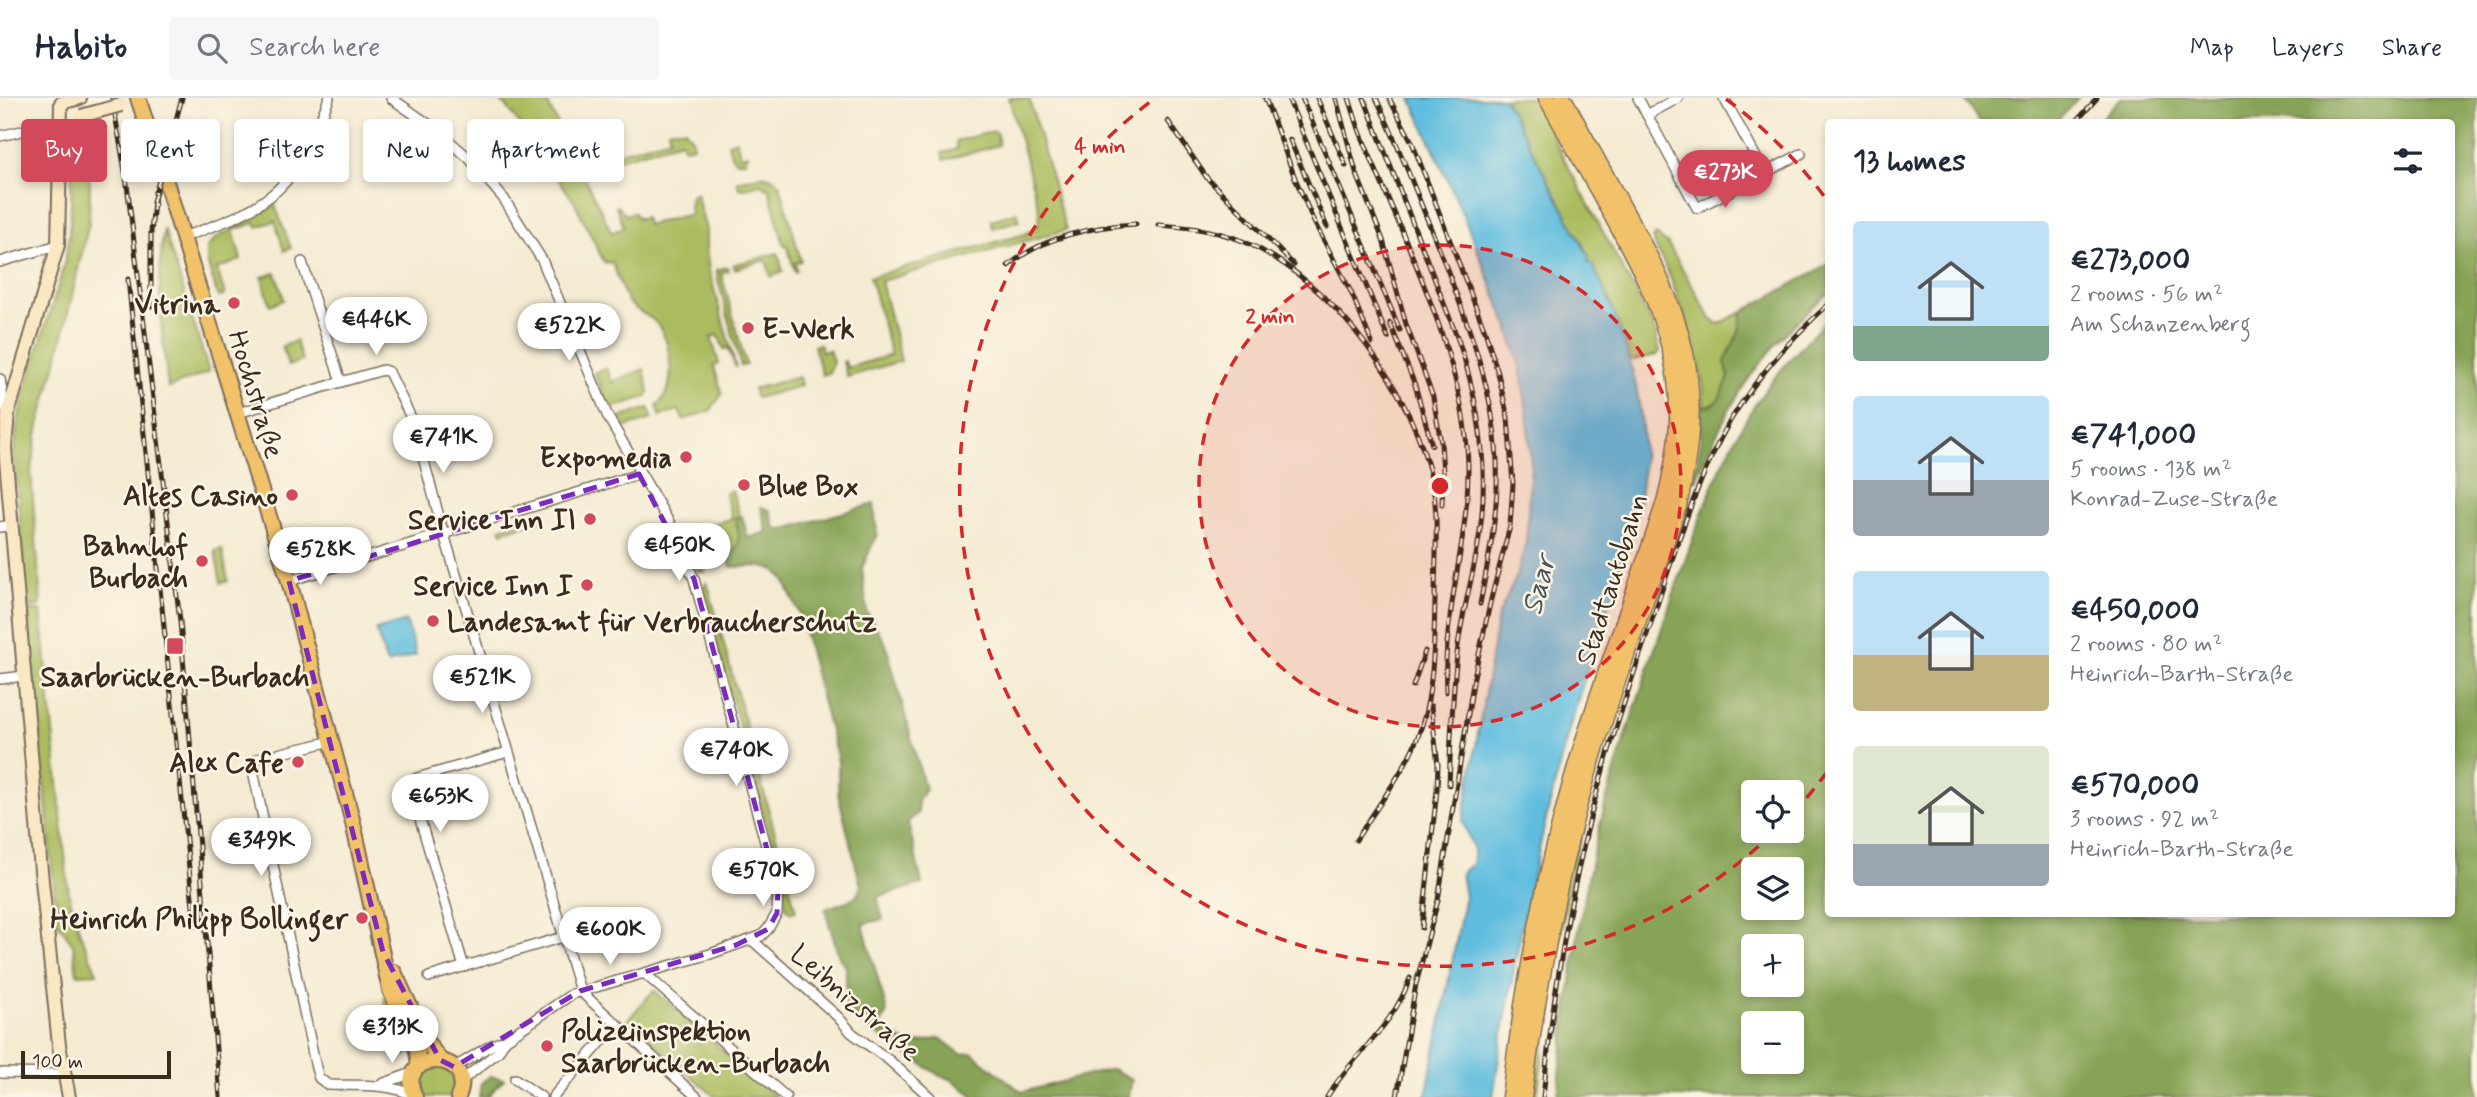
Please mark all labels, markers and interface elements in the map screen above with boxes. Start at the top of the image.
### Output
search box [169,17,659,80]
text: Habito [35,26,127,70]
icon: search [193,29,231,67]
text: Search here [249,31,380,65]
text: Map [2190,33,2234,64]
text: Layers [2272,33,2344,64]
text: Share [2382,33,2442,64]
chip: Buy [21,119,107,182]
chip: Rent [121,119,220,182]
chip: Filters [234,119,349,182]
chip: New [363,119,453,182]
chip: Apartment [467,119,624,182]
text: 4 min [1074,133,1126,161]
text: 13 homes [1853,142,1966,181]
icon: filters [2389,142,2427,180]
pin: €273K [1676,150,1774,210]
text: €273K [1693,158,1757,188]
text: €273,000 [2070,241,2190,280]
icon: home [1909,249,1993,333]
text: 2 rooms · 56 m² [2070,280,2223,310]
place label: Vitrina [135,287,221,324]
marker: Vitrina [226,295,242,311]
pin: €446K [327,298,425,357]
pin: €522K [520,303,618,363]
text: 2 min [1245,303,1295,331]
text: €446K [341,305,411,335]
text: Am Schanzenberg [2070,310,2251,340]
text: €522K [534,311,604,341]
place label: E-Werk [762,312,855,349]
marker: E-Werk [740,320,756,336]
street label: Hochstraße [218,326,292,463]
pin: €741K [394,416,492,475]
text: €741,000 [2070,416,2196,455]
text: €741K [409,423,477,453]
icon: home [1909,424,1993,508]
place label: Expomedia [540,441,672,478]
marker: Expomedia [678,449,694,465]
text: 5 rooms · 138 m² [2070,455,2232,485]
place label: Blue Box [758,469,858,506]
centre of rings [1428,474,1452,498]
marker: Blue Box [736,477,752,493]
place label: Altes Casino [123,479,278,516]
text: Konrad-Zuse-Straße [2070,485,2278,515]
marker: Altes Casino [284,487,300,503]
street label: Stadtautobahn [1568,489,1659,670]
place label: Service Inn II [408,503,576,540]
marker: Service Inn II [582,511,598,527]
pin: €450K [630,524,728,583]
pin: €528K [271,528,369,587]
place label: Bahnhof Burbach [83,529,188,598]
text: €450K [644,531,714,561]
text: €528K [285,535,355,565]
water label: Saar [1513,548,1567,619]
marker: Bahnhof Burbach [194,553,210,569]
place label: Service Inn I [413,569,574,606]
marker: Service Inn I [579,577,595,593]
text: €450,000 [2070,591,2200,630]
icon: home [1909,599,1993,683]
place label: Landesamt für Verbraucherschutz [447,605,877,642]
marker: Landesamt für Verbraucherschutz [425,613,441,629]
text: 2 rooms · 80 m² [2070,630,2223,660]
marker: Saarbrücken-Burbach [165,636,185,656]
pin: €521K [433,656,531,715]
place label: Saarbrücken-Burbach [40,660,310,697]
text: Heinrich-Barth-Straße [2070,660,2294,690]
text: €521K [449,663,515,693]
pin: €740K [687,728,785,788]
text: €740K [699,736,773,766]
place label: Alex Cafe [169,746,284,783]
marker: Alex Cafe [290,754,306,770]
text: €570,000 [2070,766,2199,805]
pin: €653K [391,774,489,834]
icon: home [1909,774,1993,858]
map controls [1741,780,1804,1074]
button: locate [1741,780,1804,843]
text: €653K [408,782,472,812]
text: 3 rooms · 92 m² [2070,805,2219,835]
pin: €349K [212,818,310,878]
text: €349K [227,826,295,856]
text: Heinrich-Barth-Straße [2070,835,2294,865]
pin: €570K [714,848,812,908]
text: €570K [728,856,798,886]
button: layers [1741,857,1804,920]
place label: Heinrich Philipp Bollinger [50,902,349,942]
pin: €600K [561,908,659,967]
marker: Heinrich Philipp Bollinger [354,910,370,926]
text: €600K [575,915,645,945]
button: + [1741,934,1804,997]
street label: Leibnizstraße [781,937,927,1071]
pin: €313K [343,1006,441,1065]
button: − [1741,1011,1804,1074]
text: €313K [362,1013,423,1043]
place label: Polizeiinspektion Saarbrücken-Burbach [561,1014,830,1083]
marker: Polizeiinspektion Saarbrücken-Burbach [539,1038,555,1054]
scale bar [21,1048,172,1080]
text: 100 m [32,1050,83,1075]

